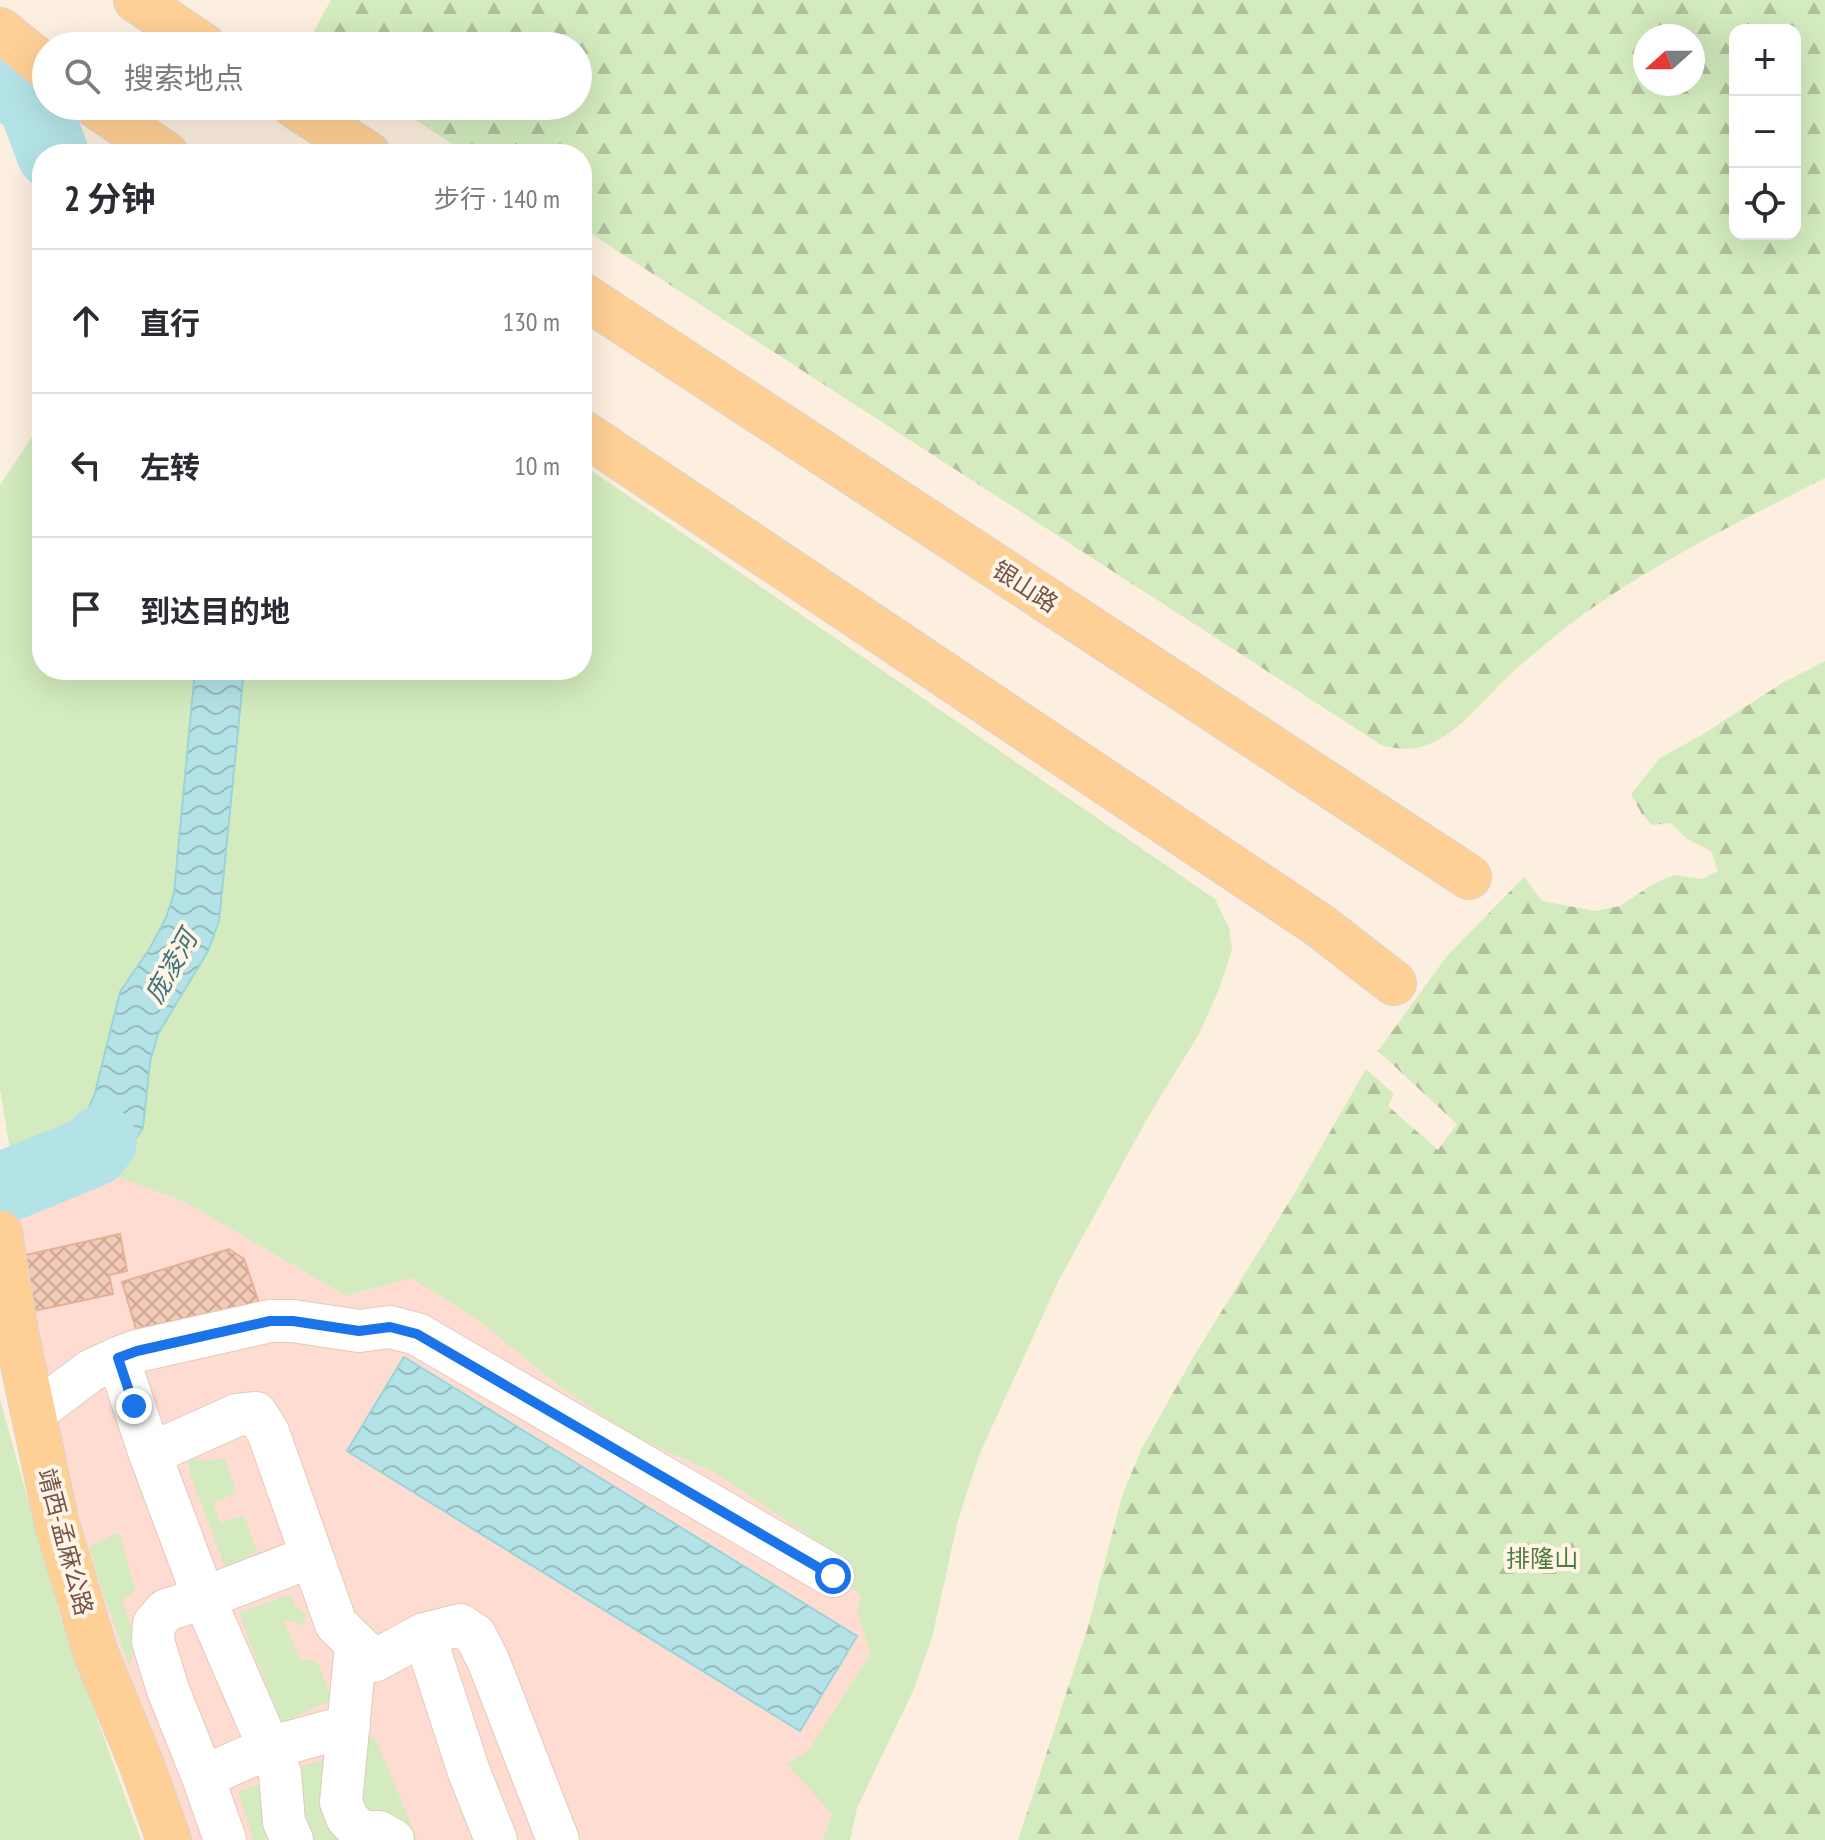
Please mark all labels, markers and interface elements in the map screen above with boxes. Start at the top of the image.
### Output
north arrow [1633,24,1705,96]
map controls [1729,24,1801,240]
button: + [1729,24,1801,96]
search box [32,32,592,120]
icon: search [60,54,104,98]
text: 搜索地点 [124,58,244,97]
button: − [1729,96,1801,168]
button: locate [1729,168,1801,240]
text: 2 分钟 [64,176,155,220]
text: 步行 · 140 m [434,182,560,215]
icon: ahead [64,299,108,343]
text: 直行 [140,303,200,342]
text: 130 m [502,305,560,338]
icon: left [64,443,108,487]
text: 左转 [140,447,200,486]
text: 10 m [514,449,560,482]
street label: 银山路 [987,554,1064,619]
icon: arrive [64,587,108,631]
text: 到达目的地 [140,591,290,630]
water label: 庞凌河 [137,920,206,1009]
route end [116,1388,152,1424]
street label: 靖西-孟麻公路 [31,1465,100,1619]
park label: 排隆山 [1506,1543,1578,1574]
route start [815,1558,851,1594]

